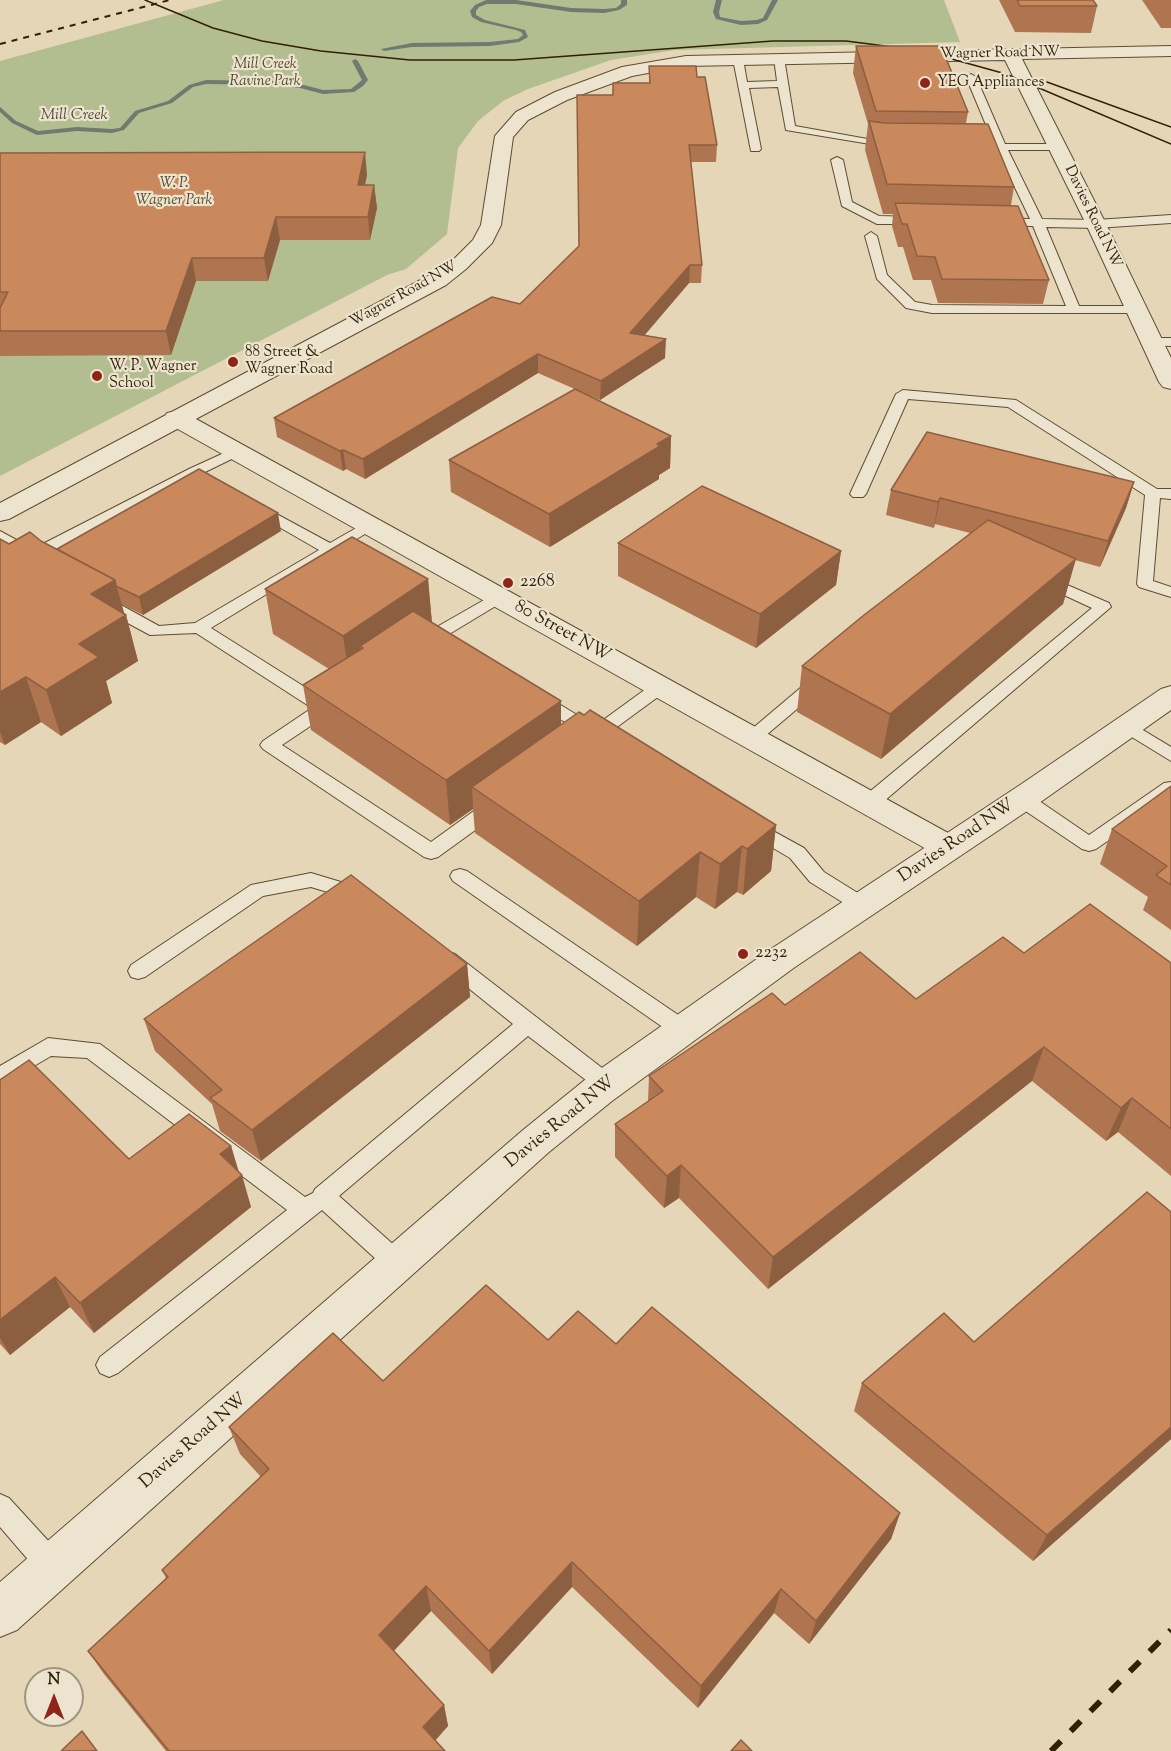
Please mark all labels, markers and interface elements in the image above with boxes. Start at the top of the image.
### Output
street label: Wagner Road NW [940,44,1060,64]
park label: Mill Creek Ravine Park [229,56,301,91]
place label: YEG Appliances [937,74,1044,92]
marker: YEG Appliances [918,76,932,90]
water label: Mill Creek [40,106,108,126]
street label: Davies Road NW [1059,163,1125,271]
park label: W. P. Wagner Park [136,175,212,210]
street label: Wagner Road NW [347,258,461,332]
place label: 88 Street & Wagner Road [245,344,333,379]
marker: 88 Street & Wagner Road [226,355,240,369]
place label: W. P. Wagner School [109,358,196,393]
marker: W. P. Wagner School [90,369,104,383]
place label: 2268 [520,572,555,594]
marker: 2268 [501,576,515,590]
street label: 80 Street NW [510,597,614,667]
street label: Davies Road NW [895,795,1019,889]
place label: 2232 [755,943,788,965]
marker: 2232 [736,947,750,961]
street label: Davies Road NW [502,1072,620,1174]
street label: Davies Road NW [136,1390,252,1494]
north arrow [24,1667,84,1727]
text: N [48,1669,60,1692]

